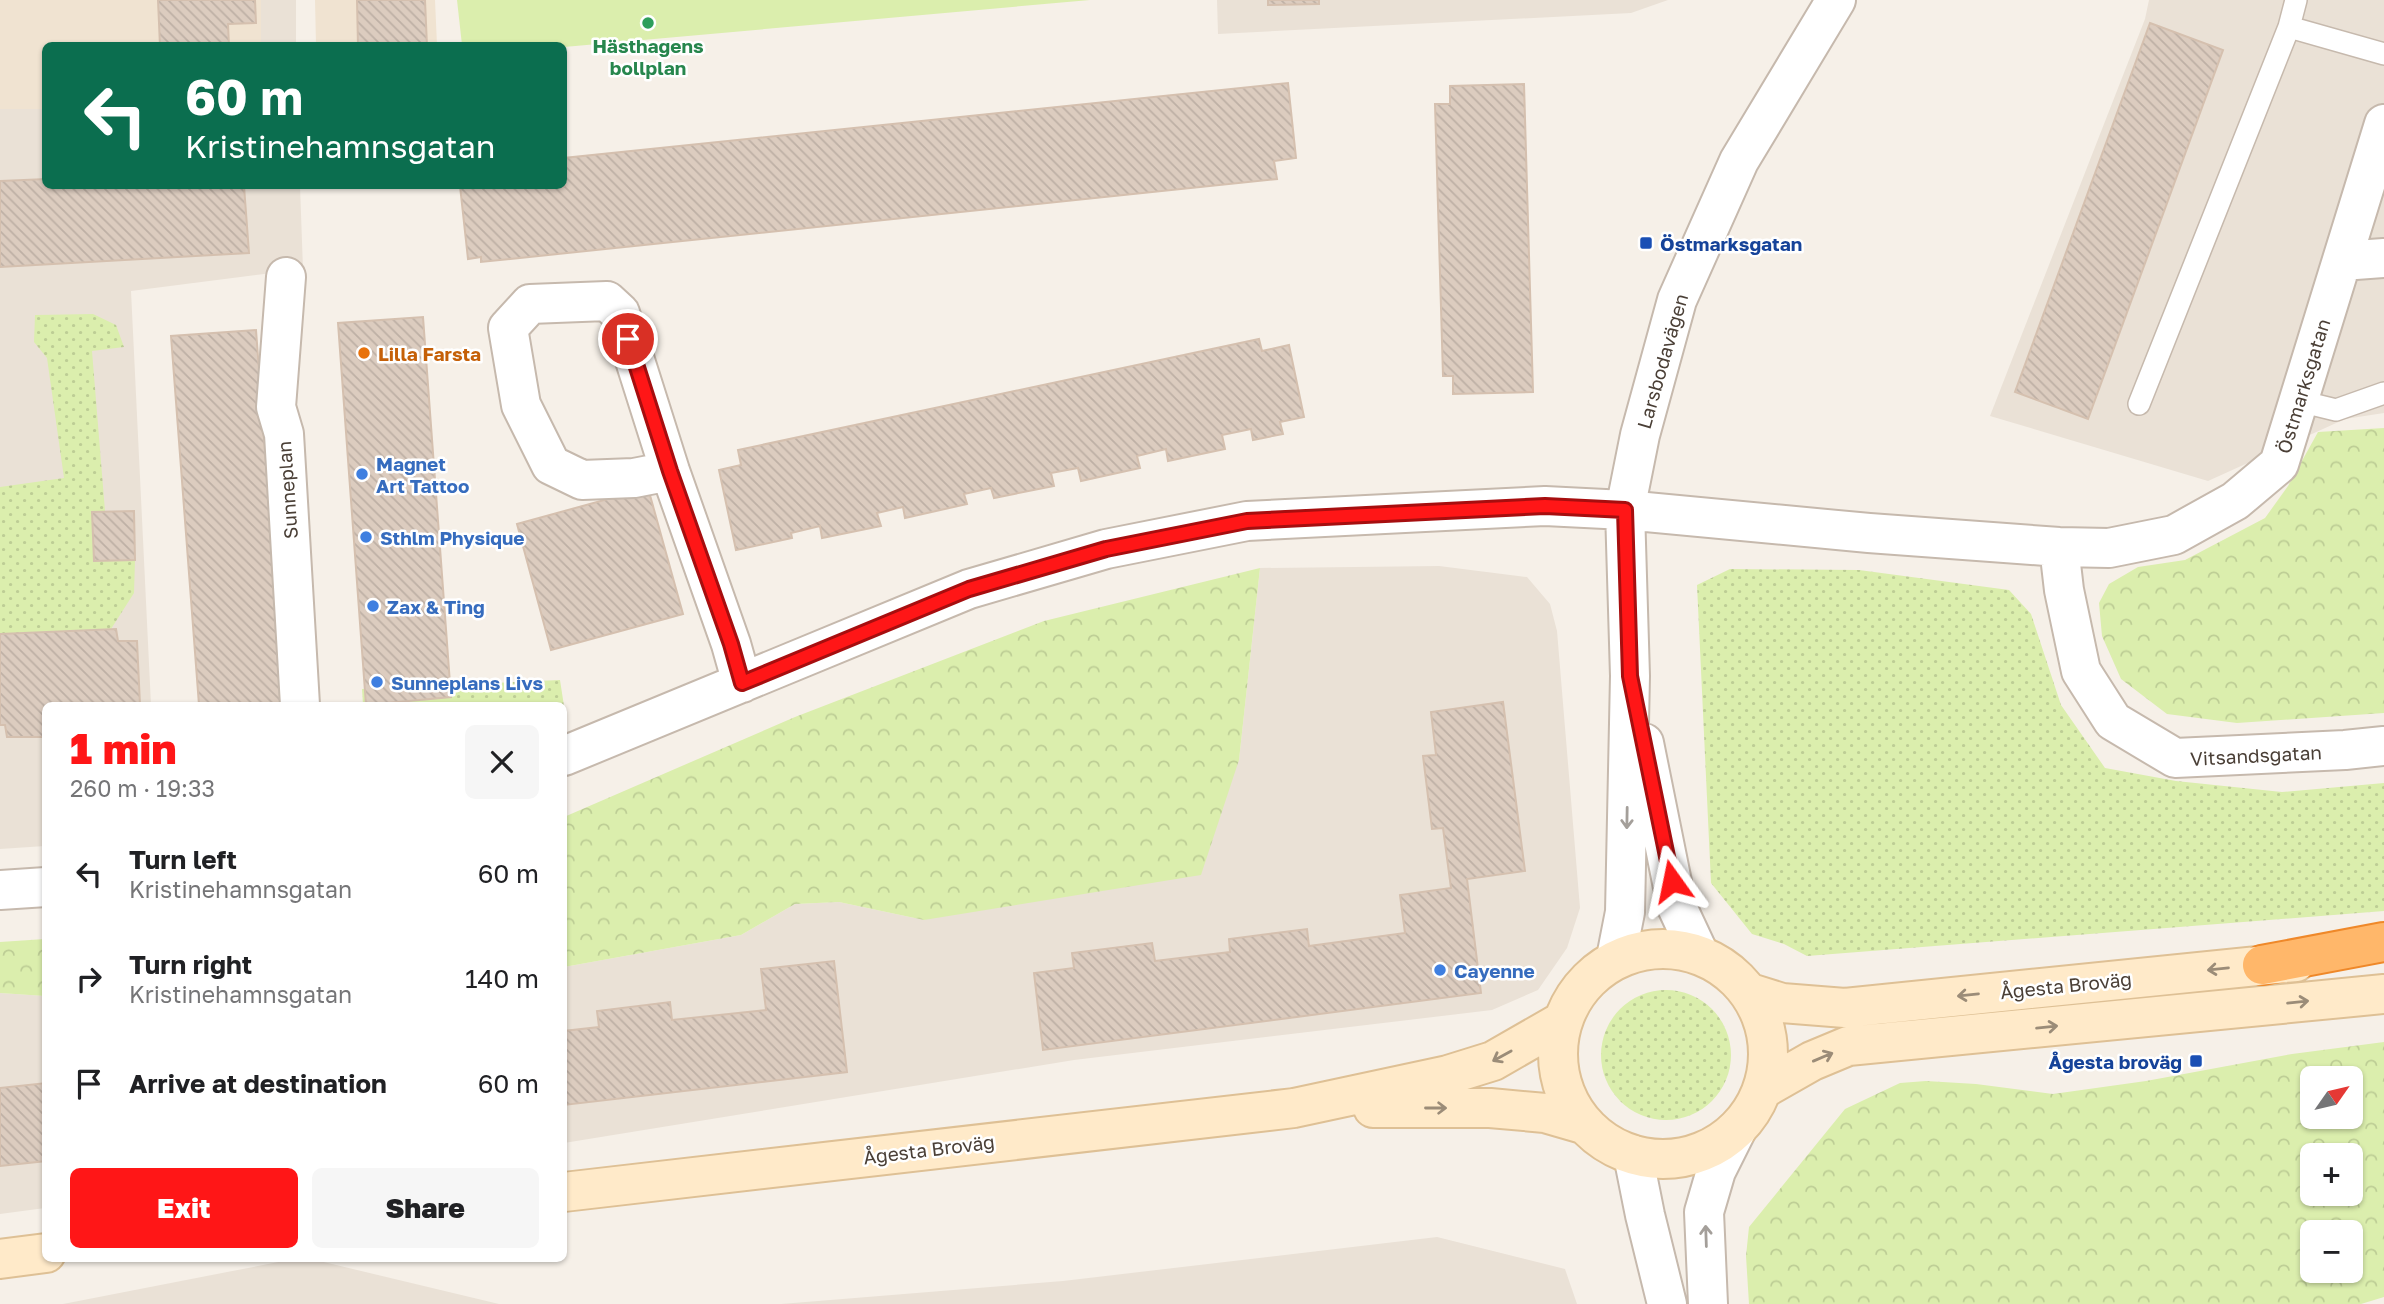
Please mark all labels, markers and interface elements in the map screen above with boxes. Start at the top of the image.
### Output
marker: Hästhagens bollplan [640,15,656,31]
place label: Hästhagens bollplan [592,34,704,79]
text: 60 m [185,67,303,126]
icon: left [70,70,161,161]
text: Kristinehamnsgatan [185,127,495,165]
place label: Östmarksgatan [1660,232,1802,255]
marker: Östmarksgatan [1638,235,1654,251]
street label: Larsbodavägen [1632,291,1692,431]
pin [598,309,658,369]
street label: Östmarksgatan [2272,316,2334,456]
icon: arrive [609,320,647,358]
place label: Lilla Farsta [378,342,481,365]
marker: Lilla Farsta [356,345,372,361]
street label: Sunneplan [272,440,302,540]
place label: Magnet Art Tattoo [376,452,469,497]
marker: Magnet Art Tattoo [354,466,370,482]
place label: Sthlm Physique [380,526,525,549]
marker: Sthlm Physique [358,529,374,545]
place label: Zax & Ting [387,595,485,618]
marker: Zax & Ting [365,598,381,614]
place label: Sunneplans Livs [391,671,543,694]
marker: Sunneplans Livs [369,674,385,690]
text: 1 min [70,723,177,773]
button: close [465,725,539,799]
street label: Vitsandsgatan [2190,740,2322,770]
text: 260 m · 19:33 [70,774,215,802]
one-way arrow [1620,806,1634,829]
text: Turn left [129,844,237,875]
position arrow [1635,844,1709,918]
icon: left [70,855,108,893]
text: 60 m [478,858,539,889]
text: Kristinehamnsgatan [129,875,352,903]
text: Turn right [129,949,252,980]
place label: Cayenne [1454,959,1535,982]
icon: right [70,960,108,998]
marker: Cayenne [1432,962,1448,978]
text: 140 m [465,963,539,994]
one-way arrow [2207,963,2230,976]
street label: Ågesta Broväg [1999,967,2133,1003]
text: Kristinehamnsgatan [129,980,352,1008]
one-way arrow [1957,989,1979,1002]
one-way arrow [2286,996,2309,1009]
one-way arrow [2035,1020,2058,1033]
one-way arrow [1493,1049,1513,1063]
one-way arrow [1811,1049,1833,1062]
place label: Ågesta broväg [2049,1050,2182,1073]
marker: Ågesta broväg [2188,1053,2204,1069]
icon: arrive [70,1065,108,1103]
north arrow [2300,1066,2362,1129]
map controls [2300,1066,2363,1283]
text: Arrive at destination [129,1068,387,1099]
text: 60 m [478,1068,539,1099]
one-way arrow [1424,1101,1447,1115]
street label: Ågesta Broväg [862,1130,996,1168]
button: + [2300,1143,2363,1206]
button: Exit [70,1168,298,1248]
button: Share [312,1168,539,1248]
button: − [2300,1220,2363,1283]
one-way arrow [1699,1225,1712,1248]

